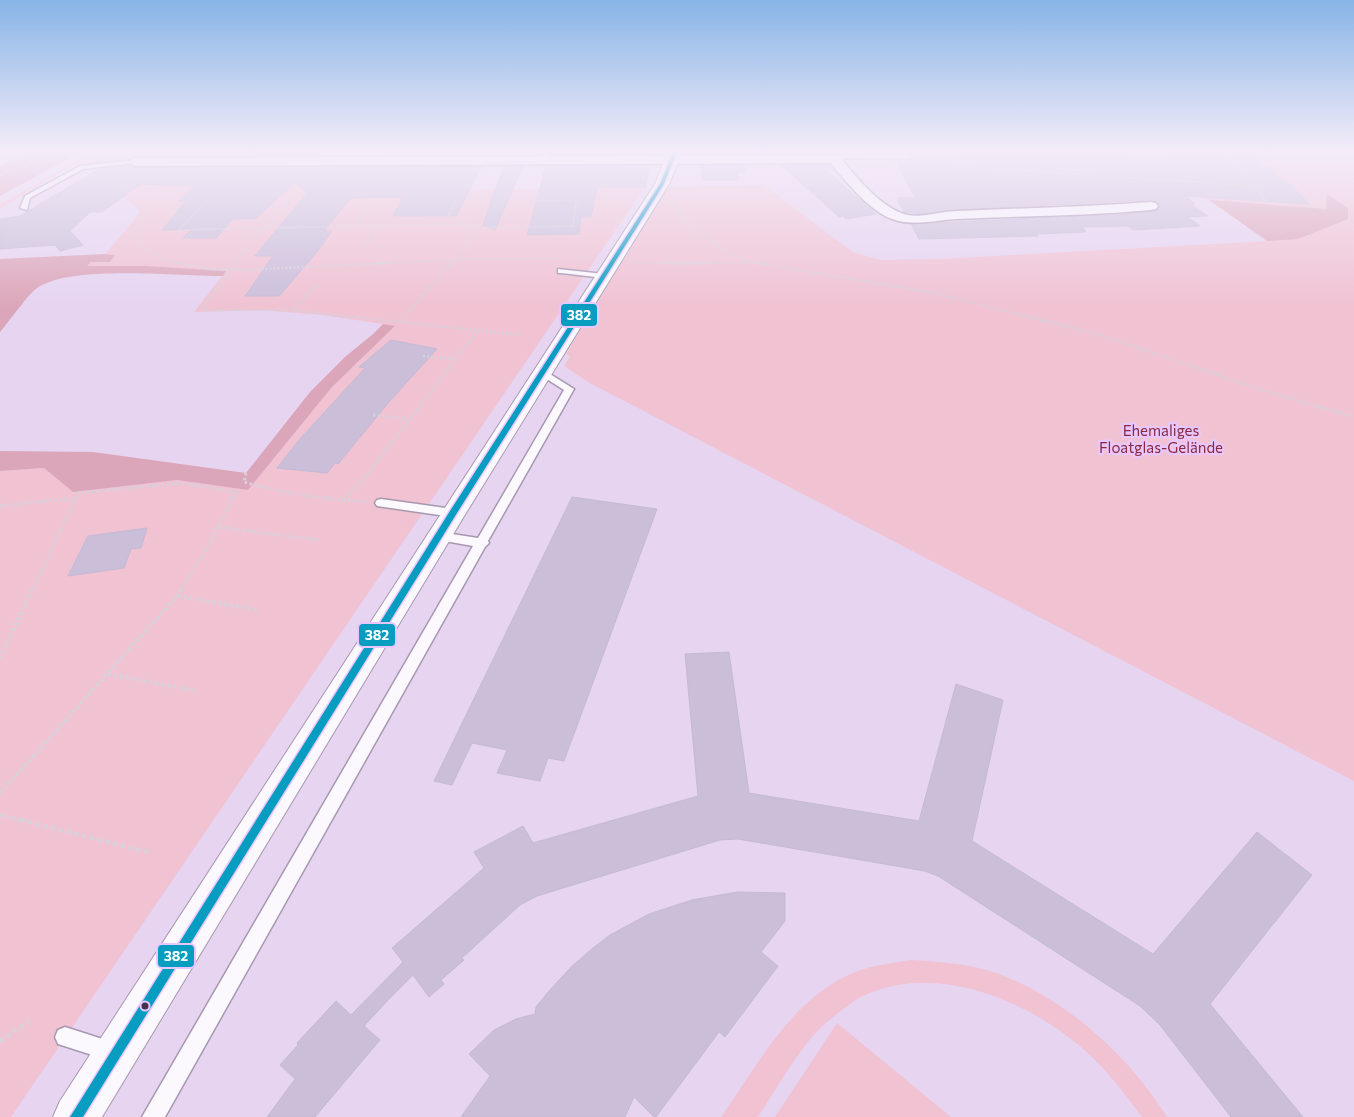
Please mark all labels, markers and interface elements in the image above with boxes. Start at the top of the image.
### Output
line badge: 382 [560,303,598,327]
text: 382 [567,306,591,323]
park label: Ehemaliges Floatglas-Gelände [1099,421,1223,456]
line badge: 382 [358,623,396,647]
text: 382 [365,626,389,643]
line badge: 382 [157,944,195,968]
text: 382 [164,947,188,964]
unlabelled marker [140,1001,150,1011]

